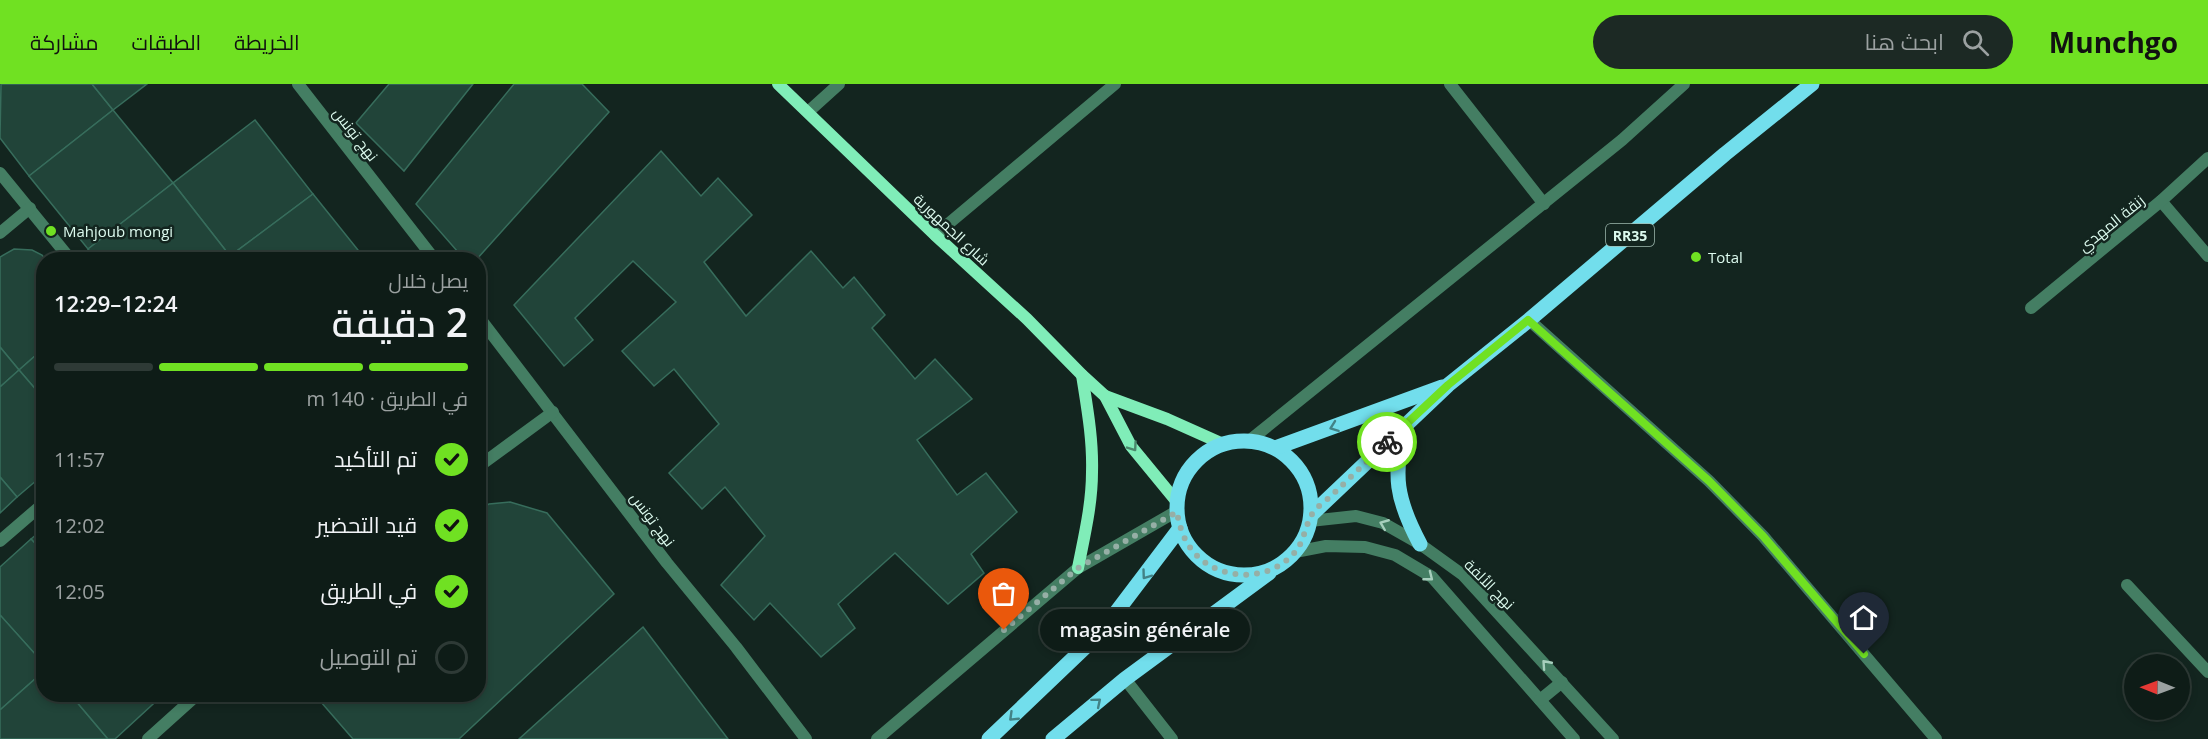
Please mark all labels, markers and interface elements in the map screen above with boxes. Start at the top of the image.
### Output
search box [1593,15,2013,69]
text: Munchgo [2049,23,2178,61]
text: ابحث هنا [1865,26,1944,56]
icon: search [1959,26,1992,59]
text: مشاركة [30,28,99,56]
text: الطبقات [132,28,201,56]
text: الخريطة [234,28,300,56]
street label: نهج تونس [327,103,383,166]
street label: شارع الجمهورية [908,189,994,271]
street label: زنقة المهدي [2074,190,2150,258]
place label: Mahjoub mongi [63,221,173,241]
marker: Mahjoub mongi [44,224,58,238]
road number: RR35 [1606,224,1654,246]
place label: Total [1708,247,1743,267]
marker: Total [1689,250,1703,264]
text: يصل خلال [389,267,468,294]
text: 12:24–12:29 [54,288,178,318]
text: 2 دقيقة [332,295,468,348]
text: في الطريق · 140 m [307,385,468,412]
courier [1357,412,1417,472]
one-way arrow [1329,419,1339,432]
icon: bike [1371,426,1404,459]
one-way arrow [1126,440,1137,451]
text: تم التأكيد [334,443,417,473]
icon: check [435,443,468,476]
text: 11:57 [54,446,105,473]
street label: نهج تونس [625,488,680,551]
text: قيد التحضير [316,509,417,539]
icon: check [435,509,468,542]
text: 12:02 [54,512,105,539]
one-way arrow [1379,519,1390,531]
street label: نهج الألفة [1459,555,1519,615]
pin [978,568,1029,630]
one-way arrow [1142,569,1153,580]
one-way arrow [1423,569,1434,580]
text: في الطريق [320,575,417,605]
icon: check [435,575,468,608]
icon: bag [987,577,1020,610]
text: 12:05 [54,578,105,605]
pin [1838,592,1889,654]
icon: home [1847,601,1880,634]
callout: magasin générale [1040,609,1250,651]
text: magasin générale [1060,616,1230,643]
text: تم التوصيل [320,641,417,671]
north arrow [2124,654,2190,720]
map controls [2124,654,2190,720]
one-way arrow [1542,660,1553,671]
one-way arrow [1091,698,1102,709]
one-way arrow [1009,710,1019,721]

